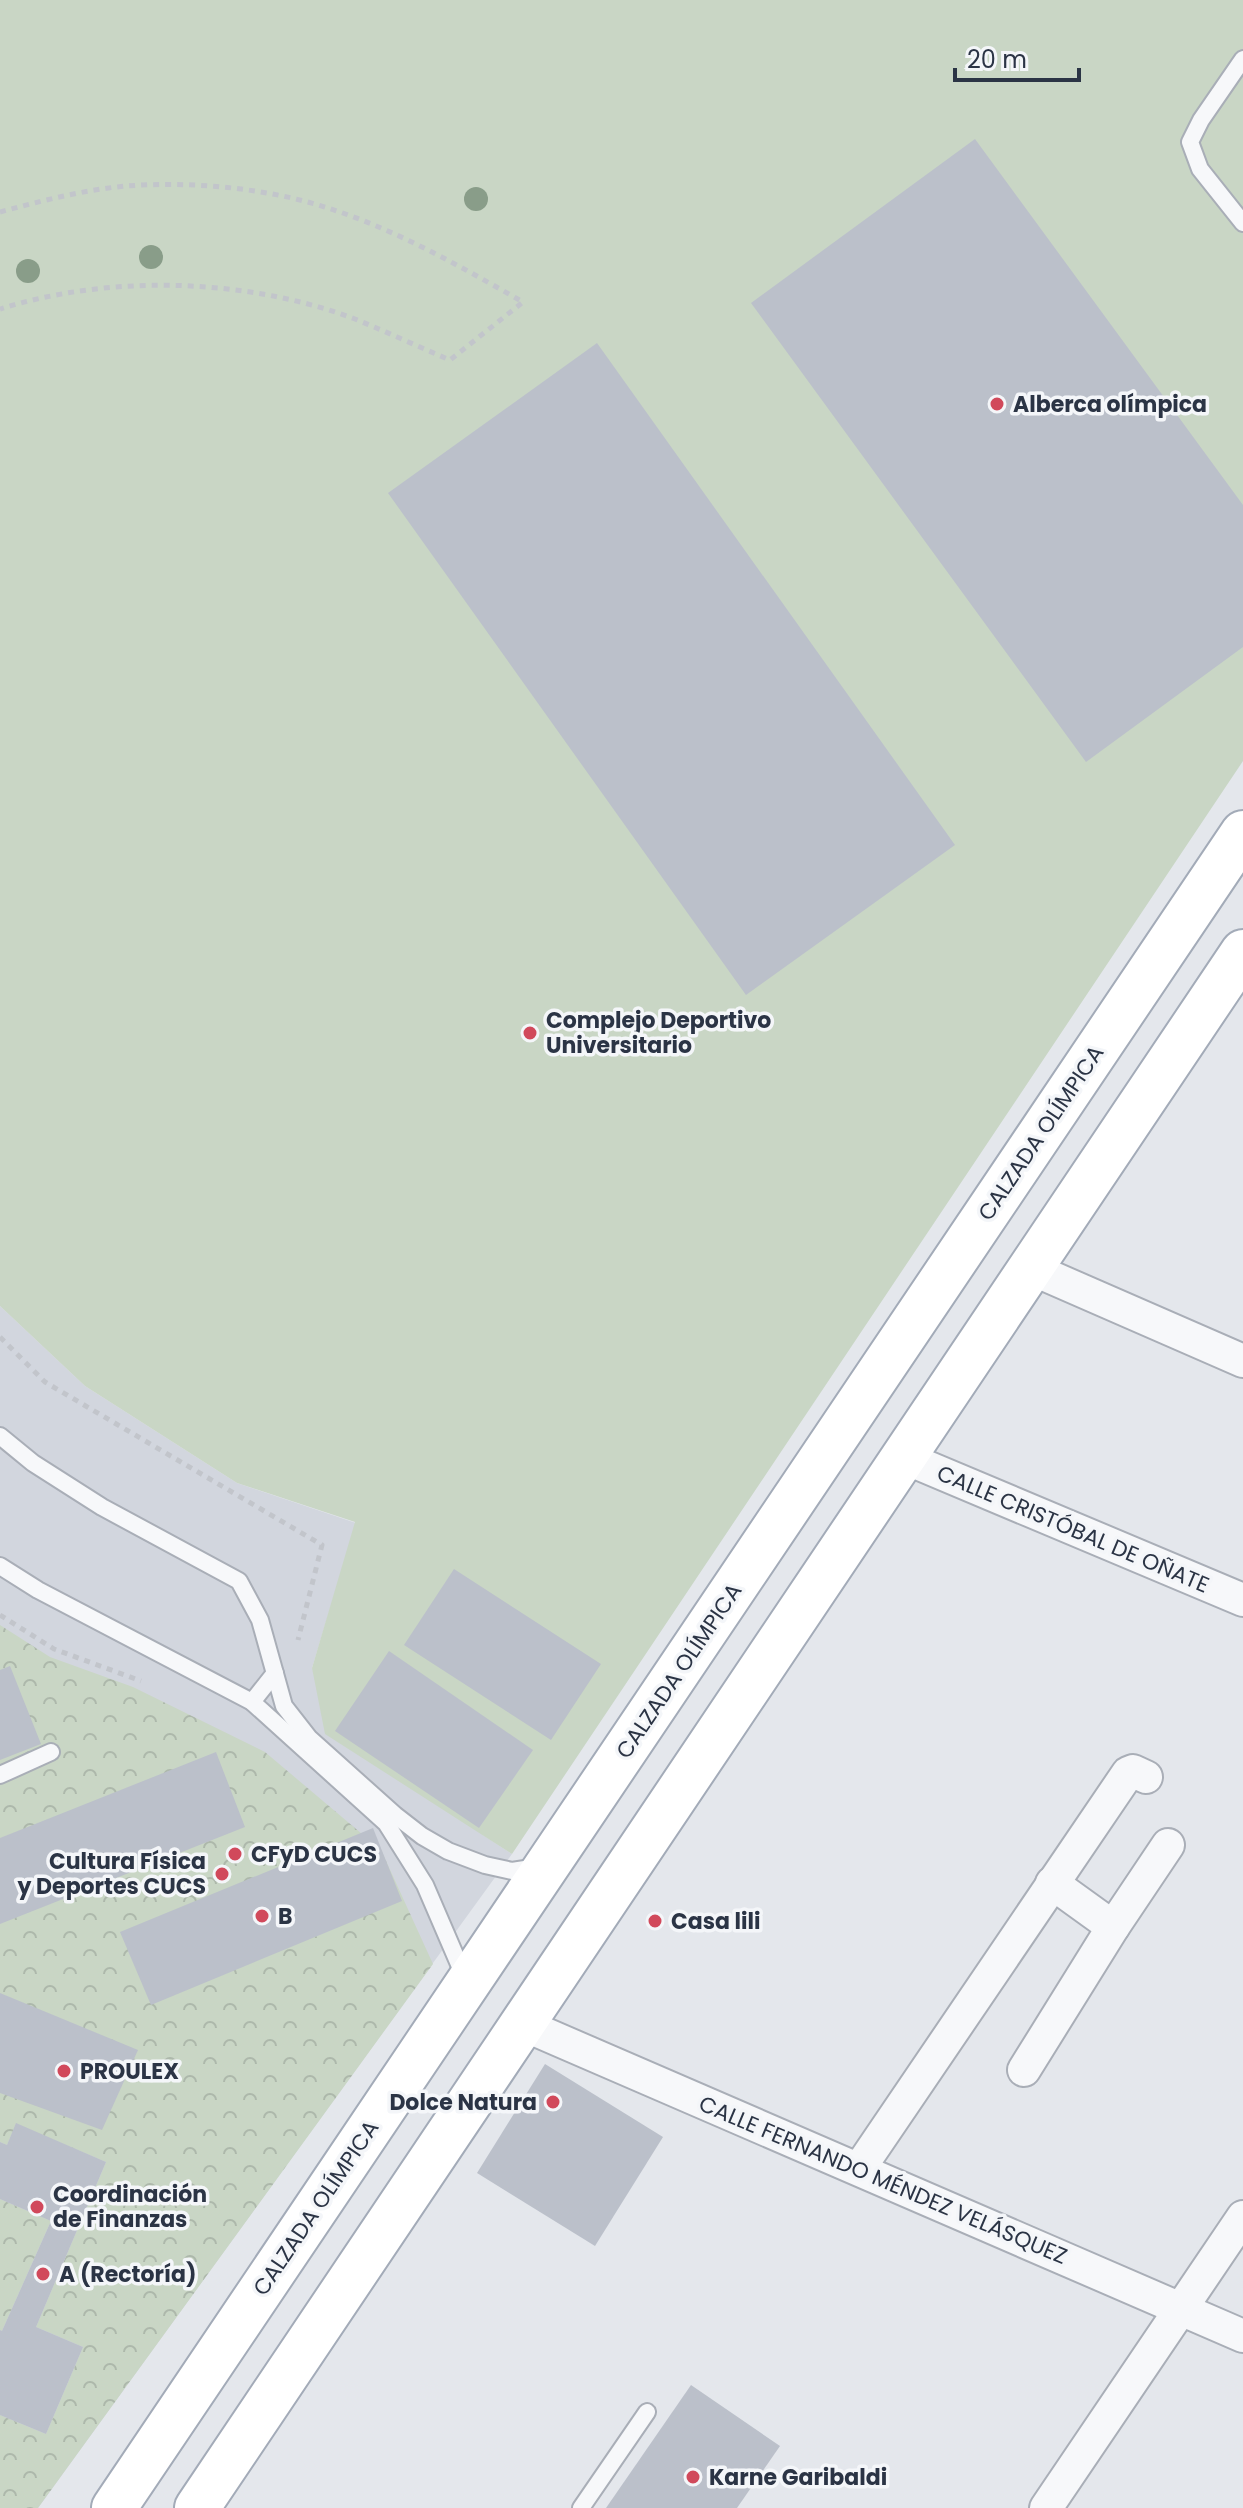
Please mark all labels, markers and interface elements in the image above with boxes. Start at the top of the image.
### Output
scale bar [955,32,1079,82]
text: 20 m [967,43,1027,76]
place label: Alberca olímpica [1013,389,1207,420]
marker: Alberca olímpica [988,395,1006,413]
place label: Complejo Deportivo Universitario [546,1005,771,1061]
marker: Complejo Deportivo Universitario [521,1024,539,1042]
street label: CALZADA OLÍMPICA [971,1039,1111,1227]
street label: CALLE CRISTÓBAL DE OÑATE [932,1457,1214,1601]
street label: CALZADA OLÍMPICA [609,1577,749,1765]
place label: CFyD CUCS [251,1839,377,1870]
marker: CFyD CUCS [226,1845,244,1863]
place label: Cultura Física y Deportes CUCS [17,1846,206,1902]
marker: Cultura Física y Deportes CUCS [213,1865,231,1883]
place label: B [278,1901,293,1932]
place label: Casa lili [671,1906,761,1937]
marker: B [253,1907,271,1925]
marker: Casa lili [646,1912,664,1930]
place label: PROULEX [80,2056,179,2087]
marker: PROULEX [55,2062,73,2080]
place label: Dolce Natura [389,2087,537,2118]
street label: CALLE FERNANDO MÉNDEZ VELÁSQUEZ [694,2088,1072,2272]
marker: Dolce Natura [544,2093,562,2111]
street label: CALZADA OLÍMPICA [246,2114,386,2302]
place label: Coordinación de Finanzas [53,2179,207,2235]
marker: Coordinación de Finanzas [28,2198,46,2216]
place label: A (Rectoría) [59,2259,196,2290]
marker: A (Rectoría) [34,2265,52,2283]
place label: Karne Garibaldi [709,2462,887,2493]
marker: Karne Garibaldi [684,2468,702,2486]

